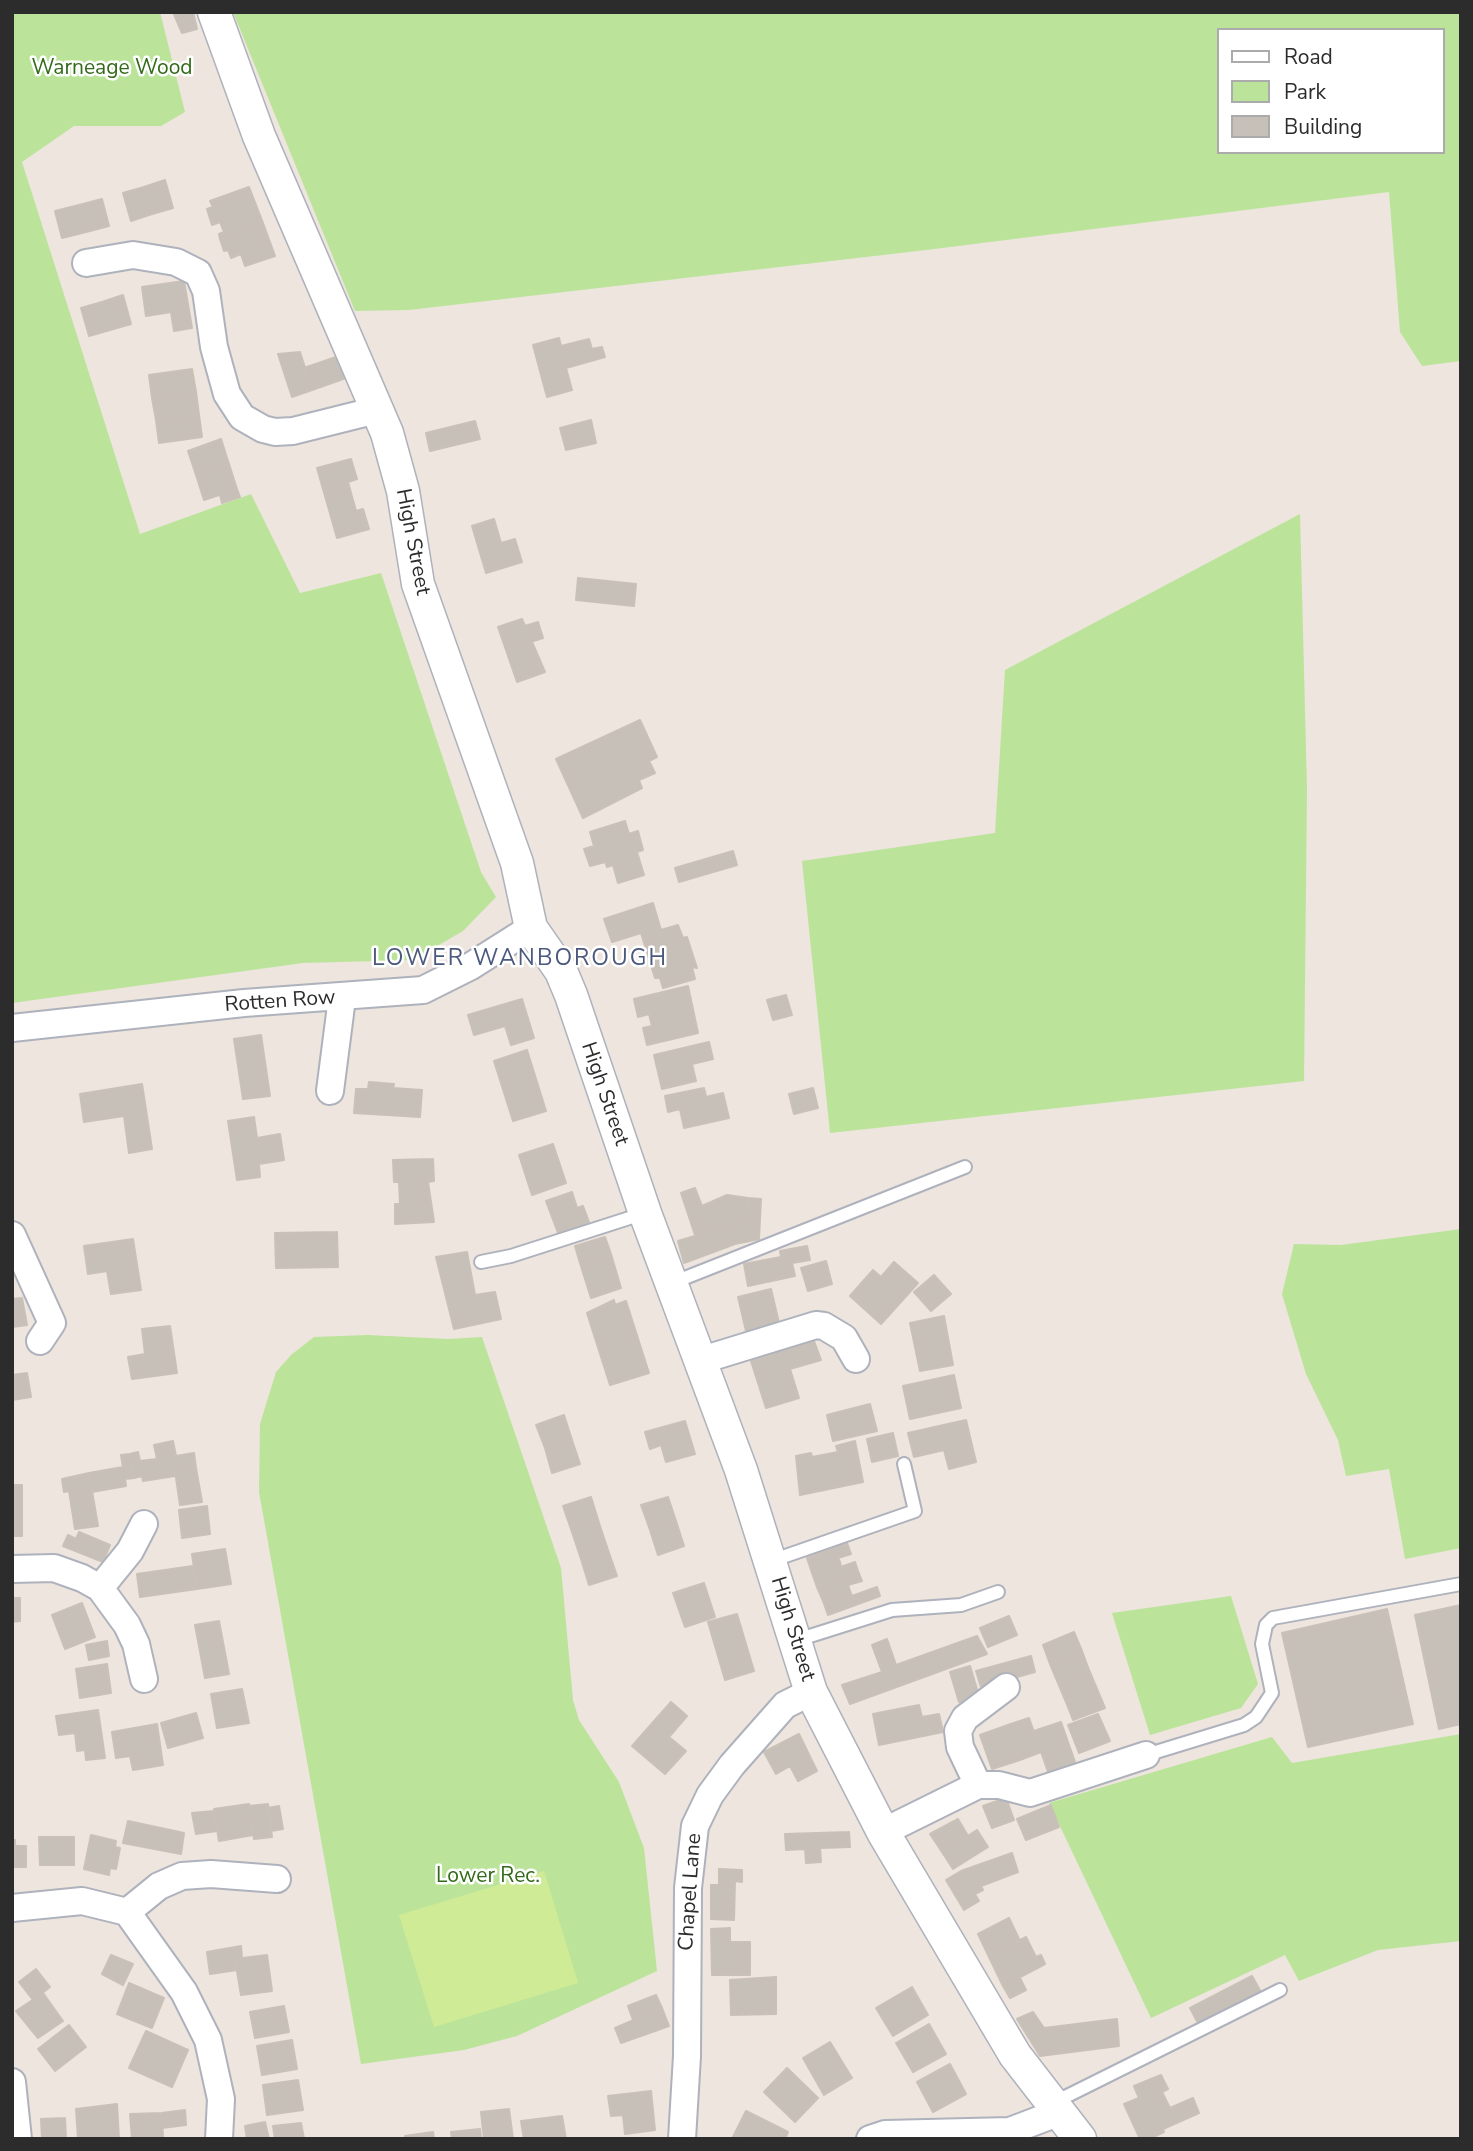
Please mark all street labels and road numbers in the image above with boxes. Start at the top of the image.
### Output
street label: High Street [389,487,435,597]
street label: Rotten Row [224,986,336,1018]
street label: High Street [575,1039,633,1149]
street label: High Street [764,1574,820,1684]
street label: Chapel Lane [674,1832,708,1952]

